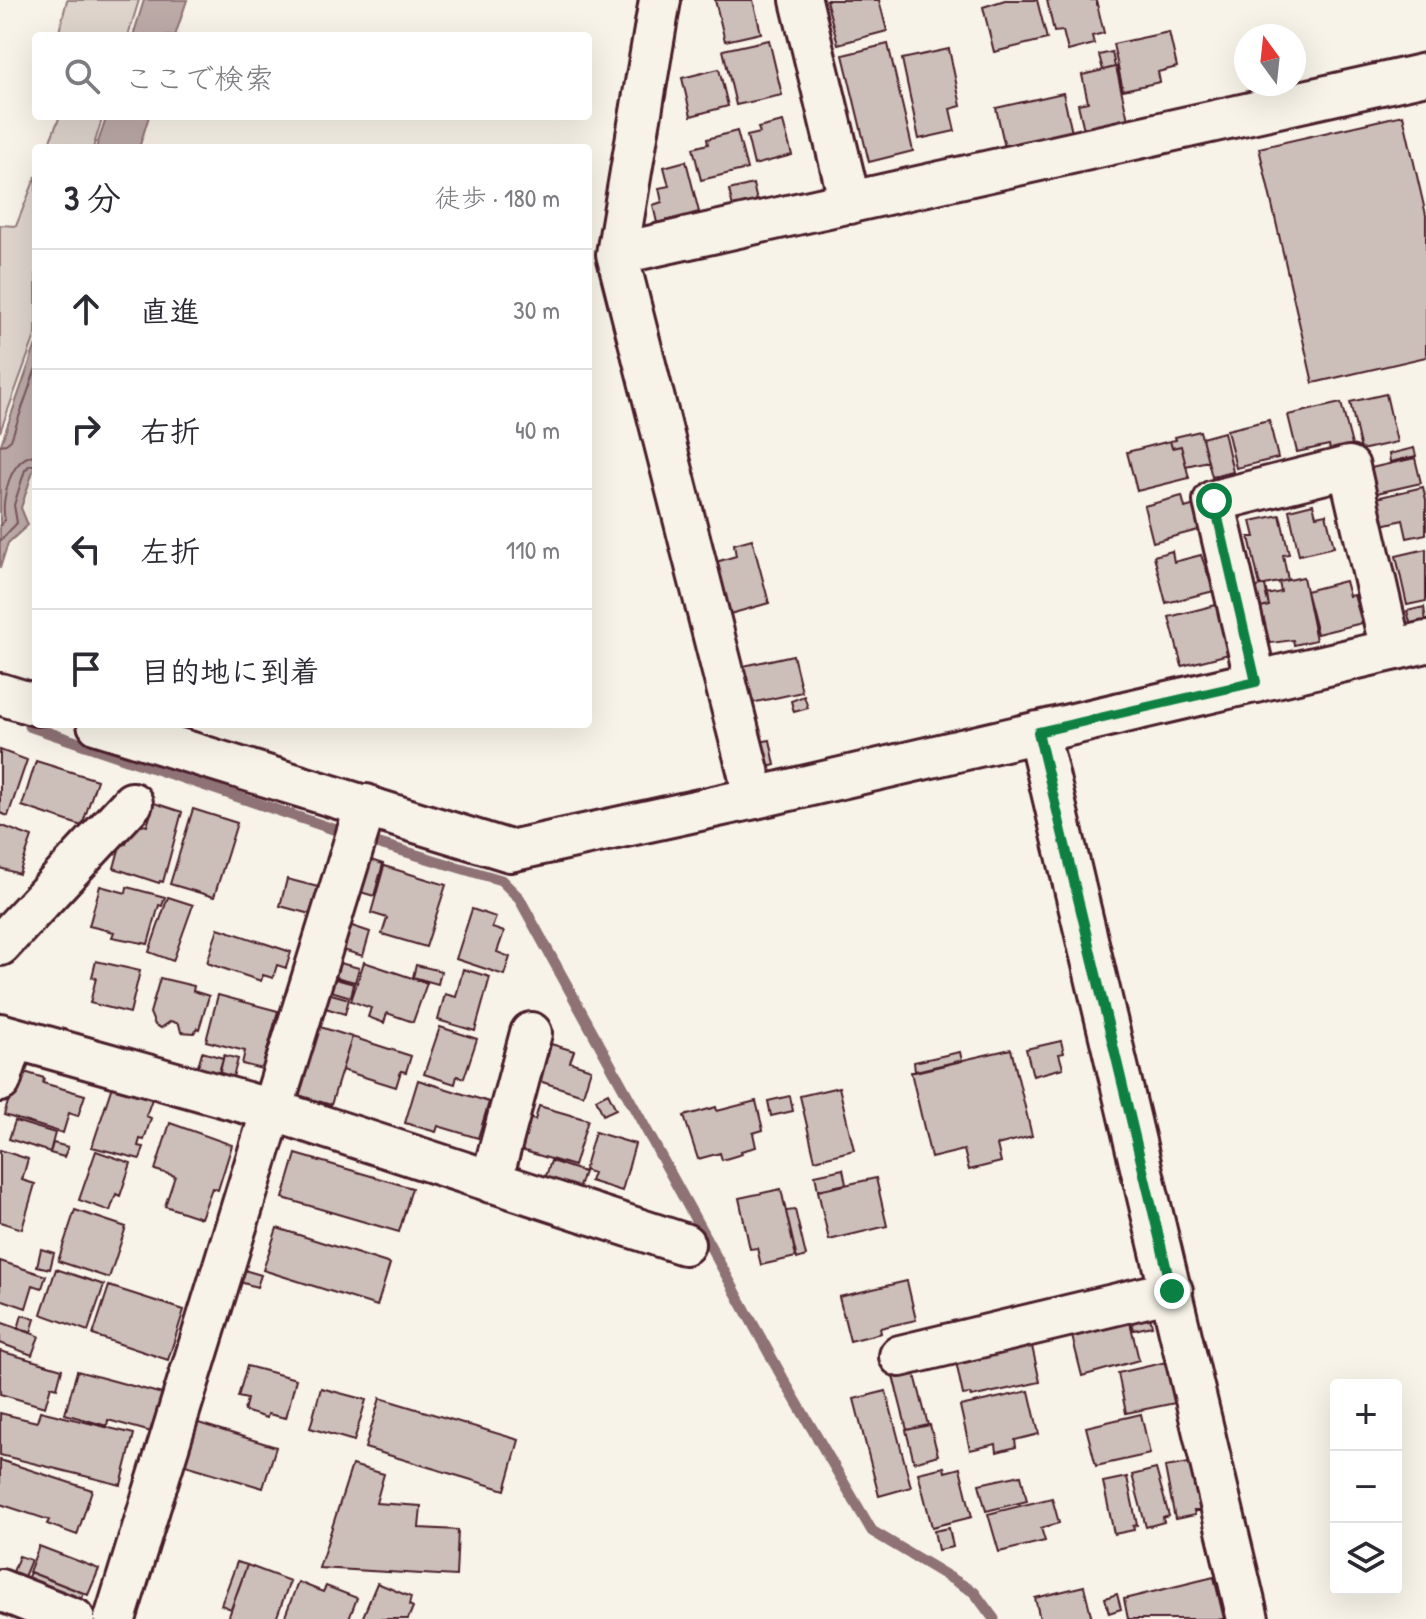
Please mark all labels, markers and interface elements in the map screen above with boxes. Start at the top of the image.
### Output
north arrow [1234,24,1306,96]
search box [32,32,592,120]
icon: search [60,54,104,98]
text: ここで検索 [124,58,274,98]
text: 3 分 [64,175,121,221]
text: 徒歩 · 180 m [435,180,560,215]
icon: ahead [64,287,108,331]
text: 直進 [140,291,200,331]
text: 30 m [513,292,560,327]
icon: right [64,407,108,451]
text: 右折 [140,411,200,451]
text: 40 m [515,412,560,447]
route start [1196,483,1232,519]
icon: left [64,527,108,571]
text: 左折 [140,531,200,571]
text: 110 m [506,532,560,567]
icon: arrive [64,647,108,691]
text: 目的地に到着 [140,651,320,691]
route end [1154,1273,1190,1309]
map controls [1330,1379,1402,1595]
button: + [1330,1379,1402,1451]
button: − [1330,1451,1402,1523]
button: layers [1330,1523,1402,1595]

